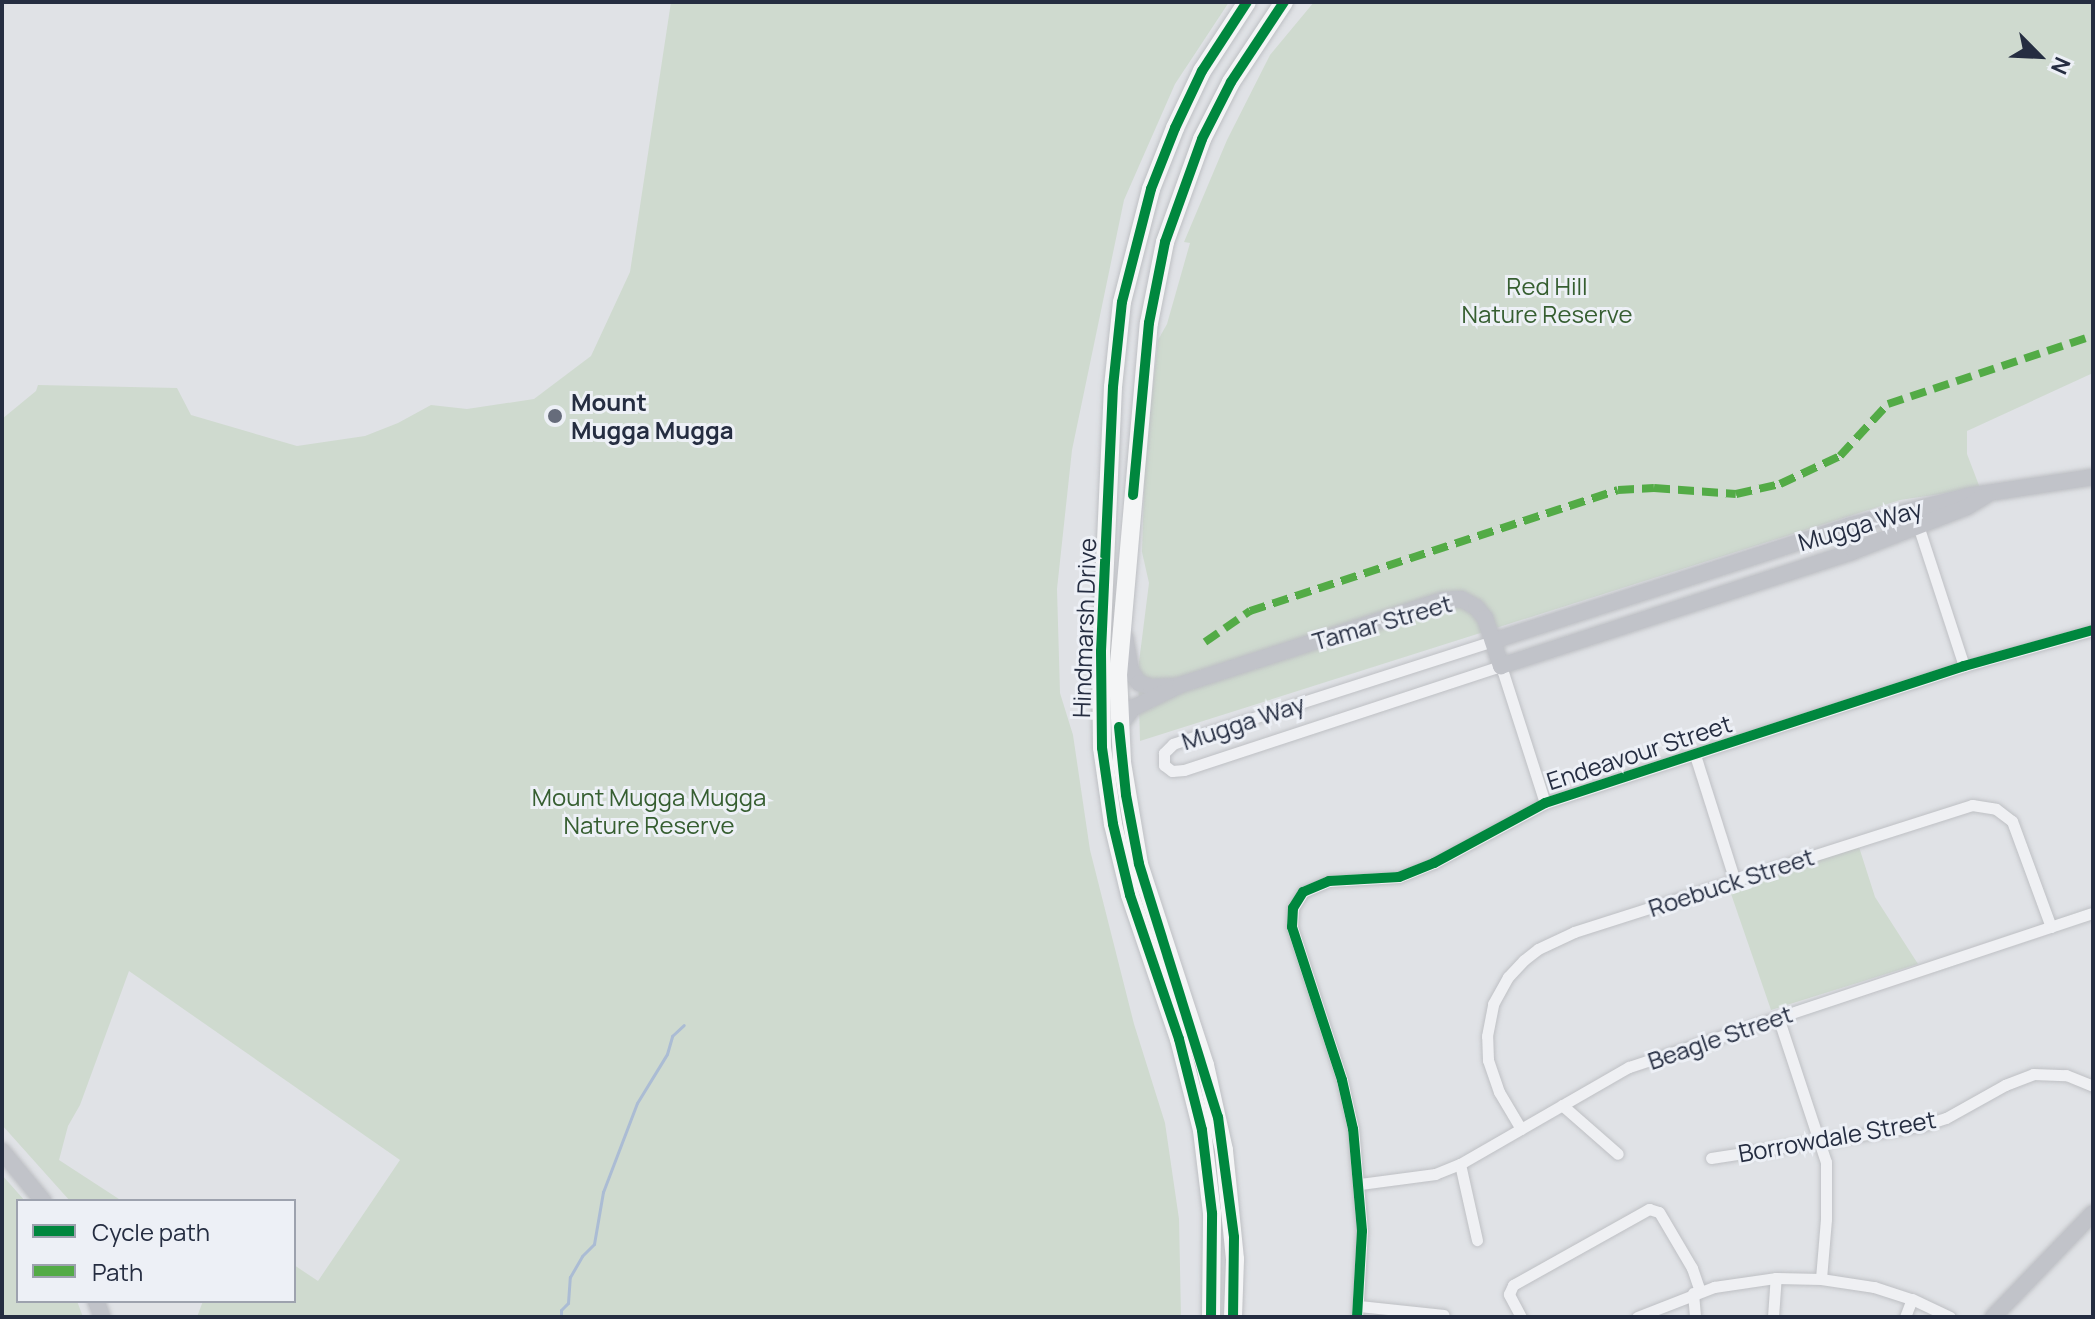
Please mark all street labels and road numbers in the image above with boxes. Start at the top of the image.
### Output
street label: Mugga Way [1795,494,1925,556]
street label: Hindmarsh Drive [1066,538,1102,718]
street label: Tamar Street [1309,588,1455,656]
street label: Mugga Way [1178,689,1308,755]
street label: Endeavour Street [1543,709,1735,795]
street label: Roebuck Street [1645,842,1817,922]
street label: Beagle Street [1644,999,1796,1075]
street label: Borrowdale Street [1736,1104,1938,1168]

